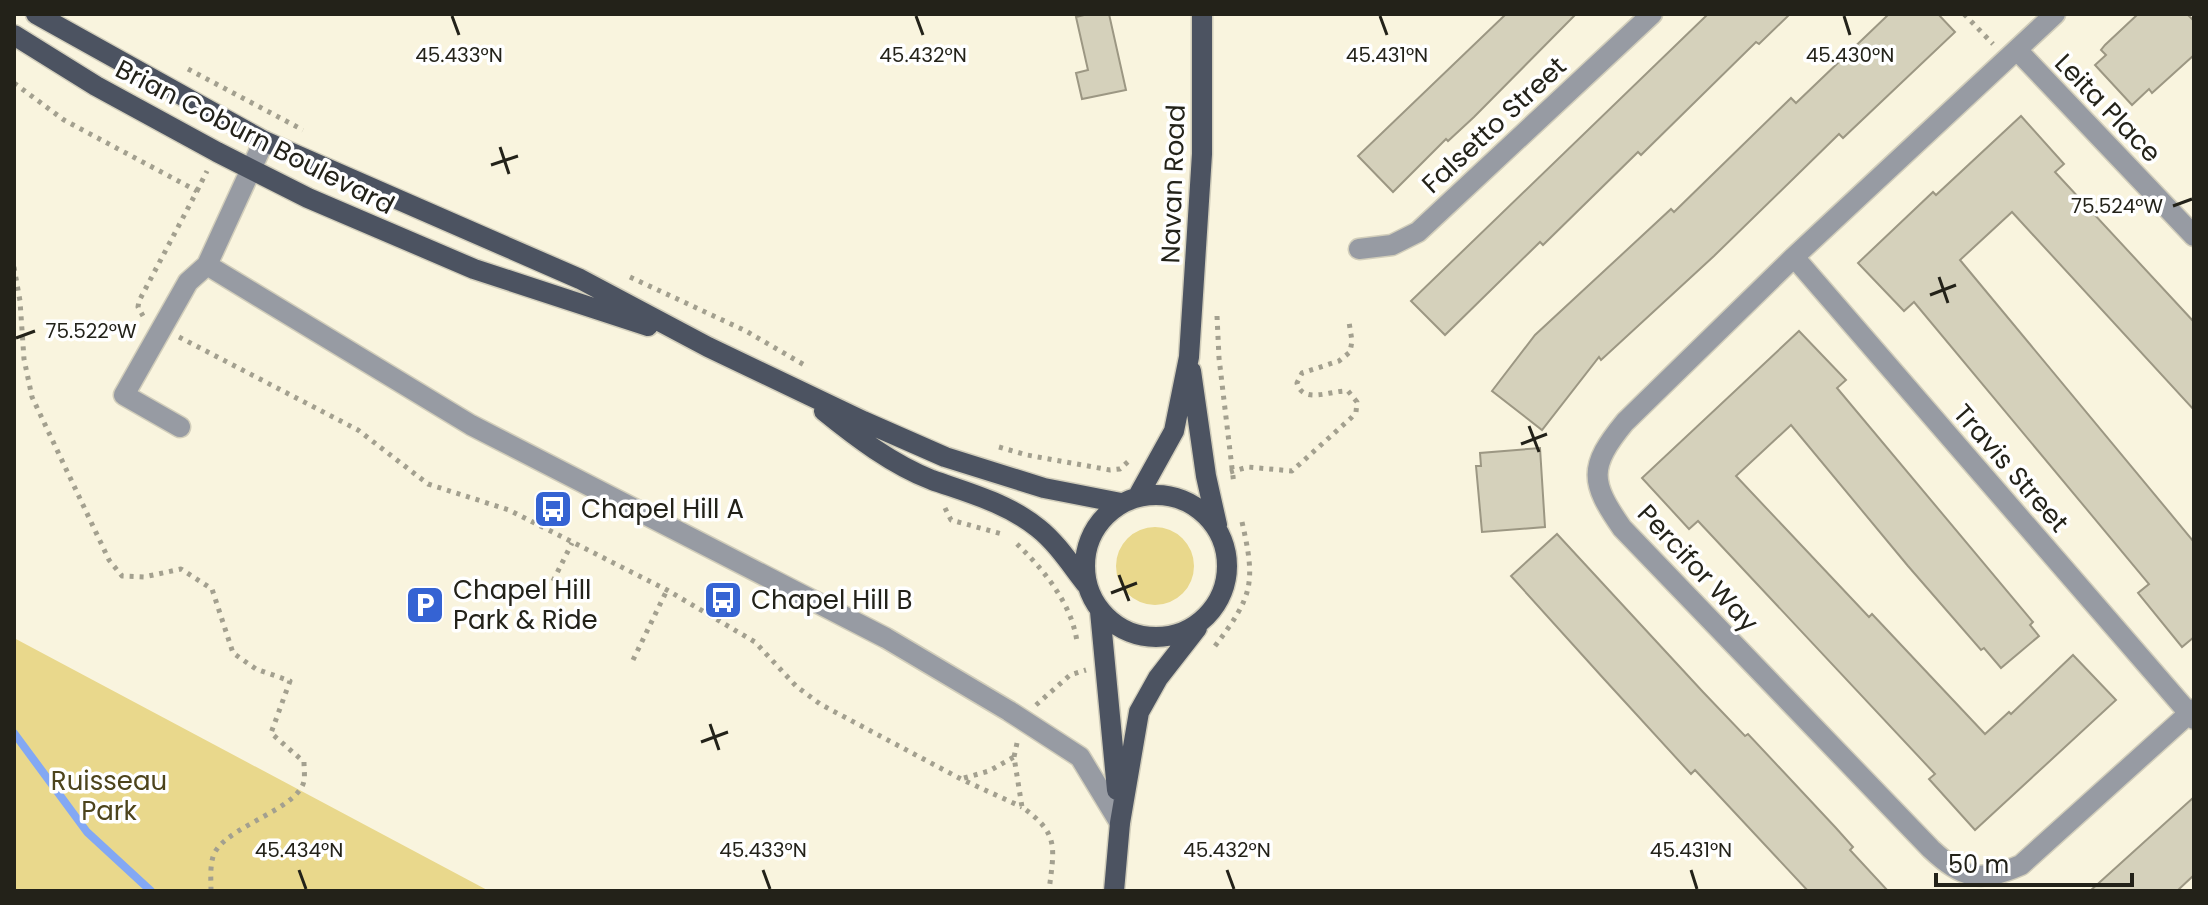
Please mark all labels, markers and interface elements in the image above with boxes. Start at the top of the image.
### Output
text: 45.433°N [415,41,503,69]
text: 45.432°N [879,41,967,69]
text: 45.431°N [1346,41,1428,69]
text: 45.430°N [1806,41,1894,69]
street label: Leita Place [2047,46,2169,170]
street label: Falsetto Street [1414,49,1574,201]
street label: Brian Coburn Boulevard [109,51,401,223]
street label: Navan Road [1152,104,1194,264]
text: 75.524°W [2071,192,2163,220]
text: 75.522°W [46,317,137,345]
street label: Travis Street [1945,396,2077,540]
bus stop icon: Chapel Hill A [532,488,574,530]
place label: Chapel Hill A [581,491,744,527]
street label: Percifor Way [1629,496,1767,640]
place label: Chapel Hill Park & Ride [453,572,598,638]
bus stop icon: Chapel Hill B [702,579,744,621]
place label: Chapel Hill B [751,582,912,618]
parking icon: Chapel Hill Park & Ride [404,584,446,626]
park label: Ruisseau Park [51,763,167,829]
text: 45.434°N [255,836,343,864]
text: 45.433°N [719,836,807,864]
text: 45.432°N [1183,836,1271,864]
text: 45.431°N [1650,836,1732,864]
scale bar [1936,837,2132,887]
text: 50 m [1948,848,2009,881]

